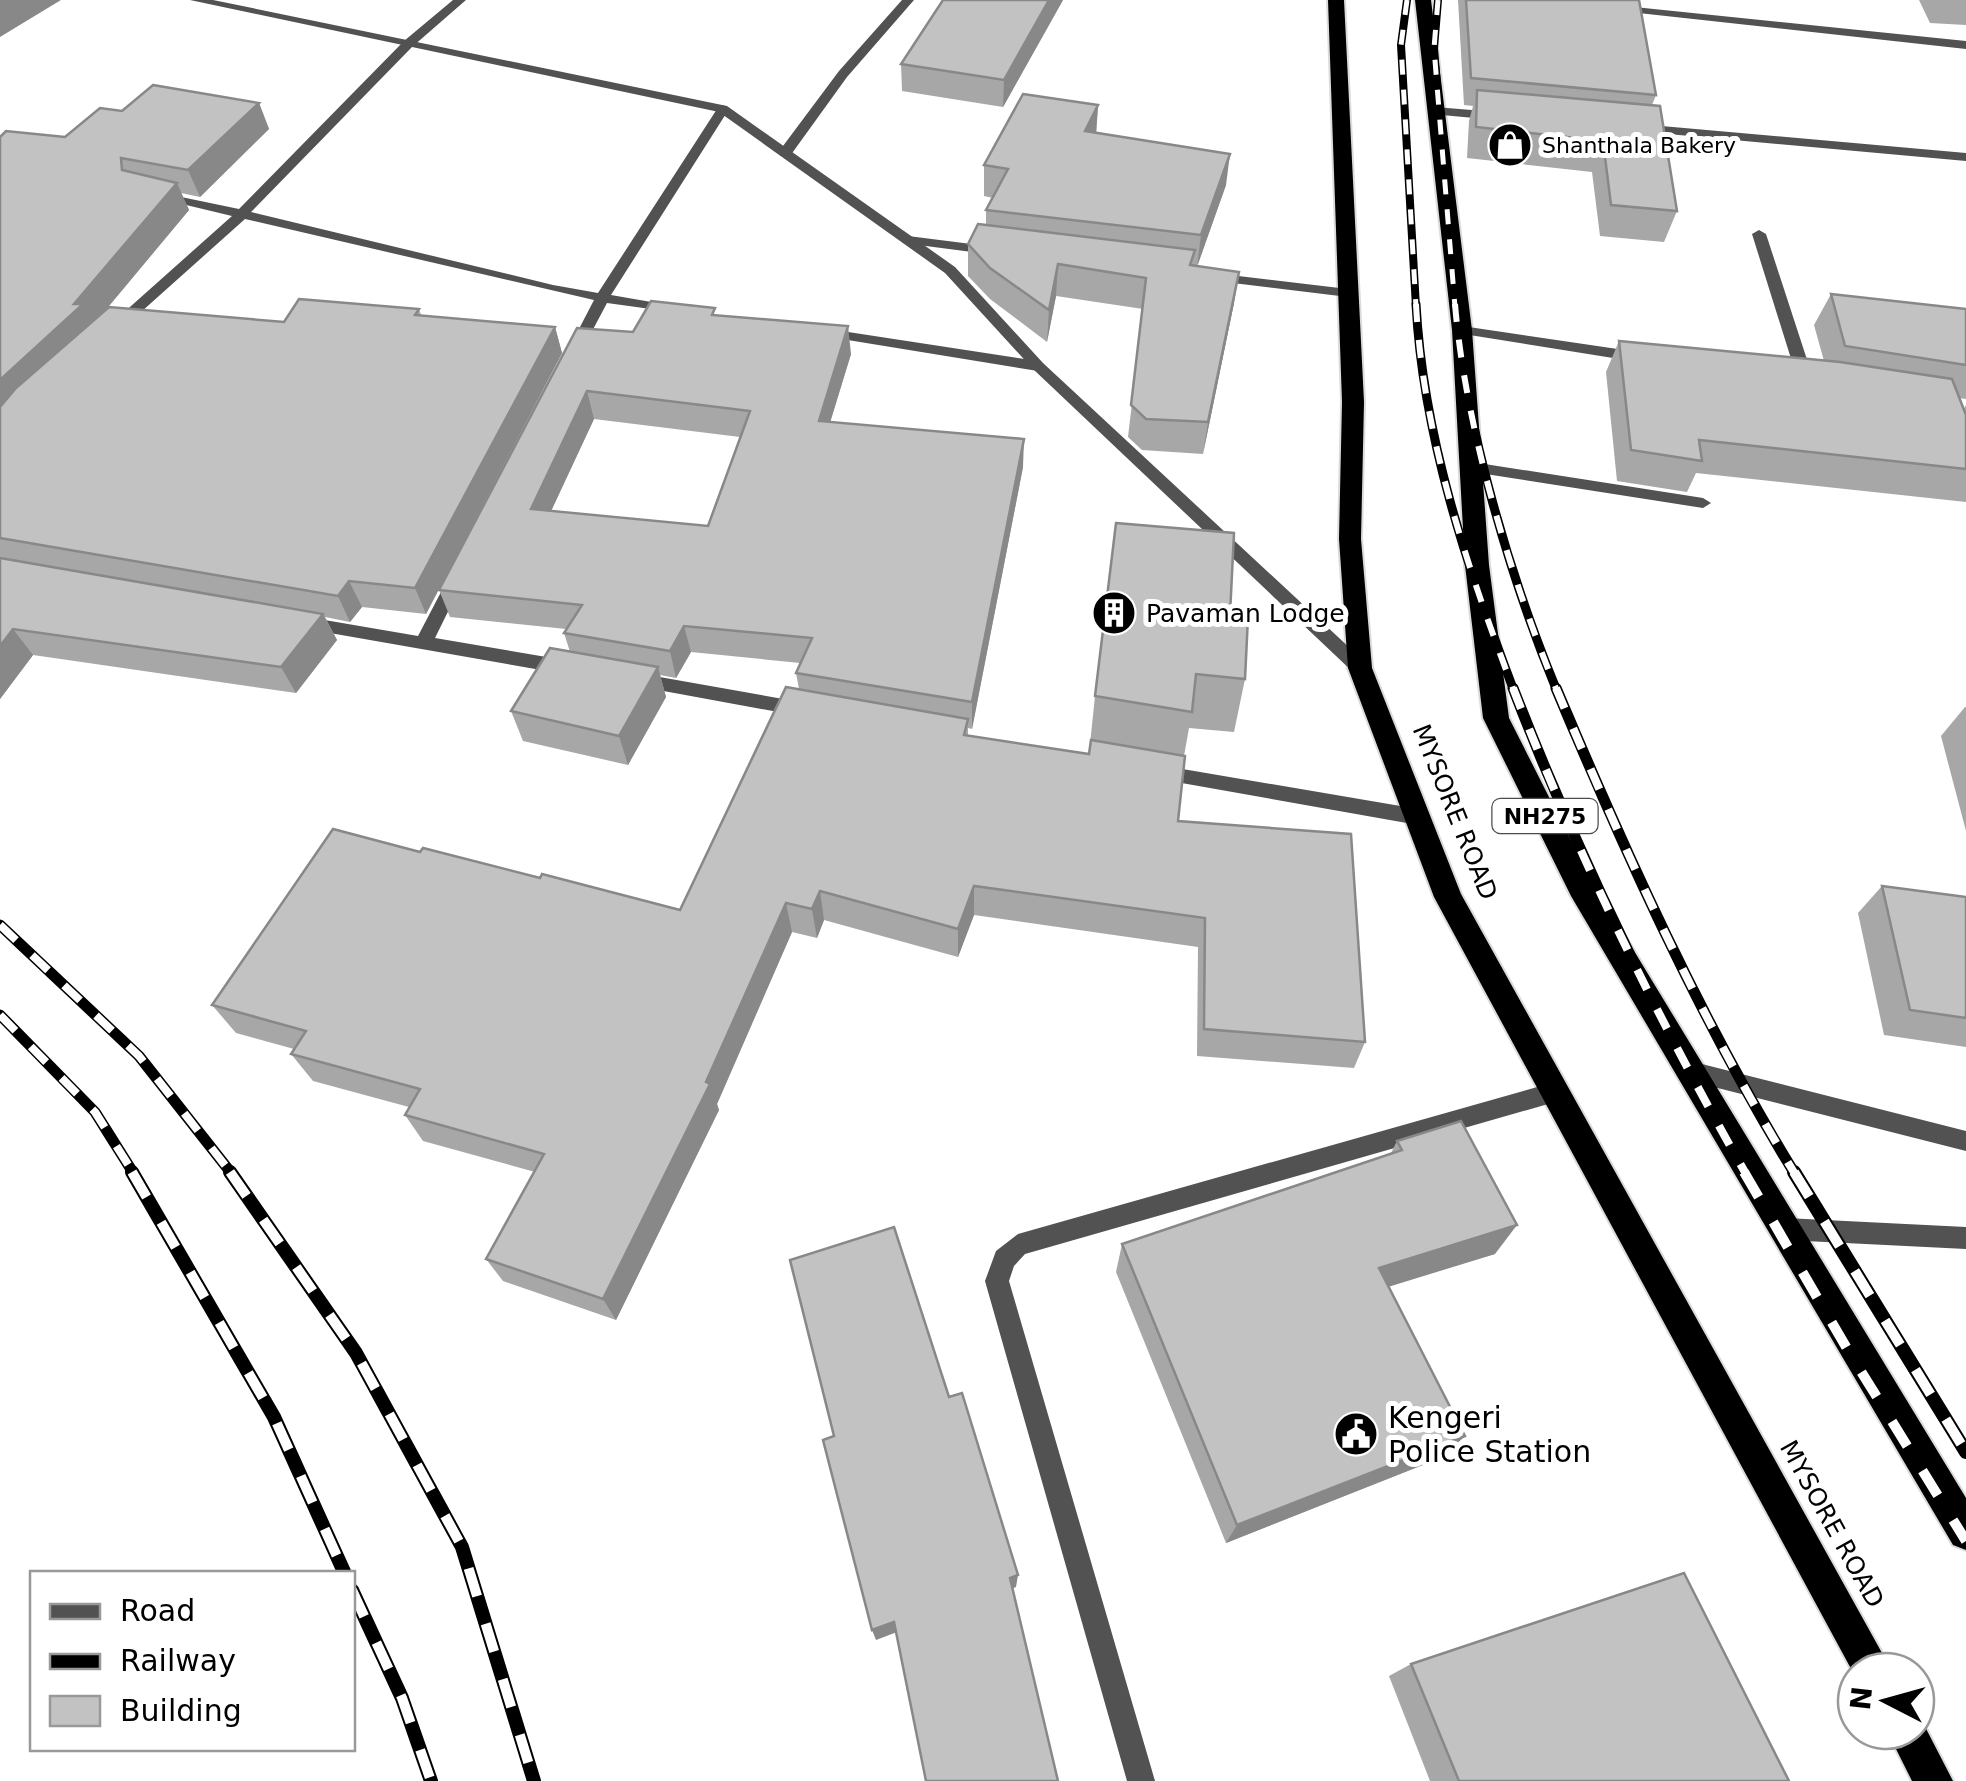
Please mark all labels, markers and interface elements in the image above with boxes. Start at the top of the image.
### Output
shop icon: Shanthala Bakery [1487,122,1533,168]
place label: Shanthala Bakery [1542,133,1736,158]
building icon: Pavaman Lodge [1091,590,1137,636]
place label: Pavaman Lodge [1146,599,1345,628]
street label: MYSORE ROAD [1407,720,1503,904]
road number: NH275 [1492,799,1598,833]
place label: Kengeri Police Station [1388,1400,1591,1469]
public building icon: Kengeri Police Station [1333,1411,1379,1457]
street label: MYSORE ROAD [1774,1435,1890,1613]
legend [30,1571,355,1751]
text: Road [120,1593,195,1628]
text: Railway [120,1643,236,1678]
north arrow [1836,1651,1936,1751]
text: N [1844,1685,1879,1712]
text: Building [120,1693,242,1728]

